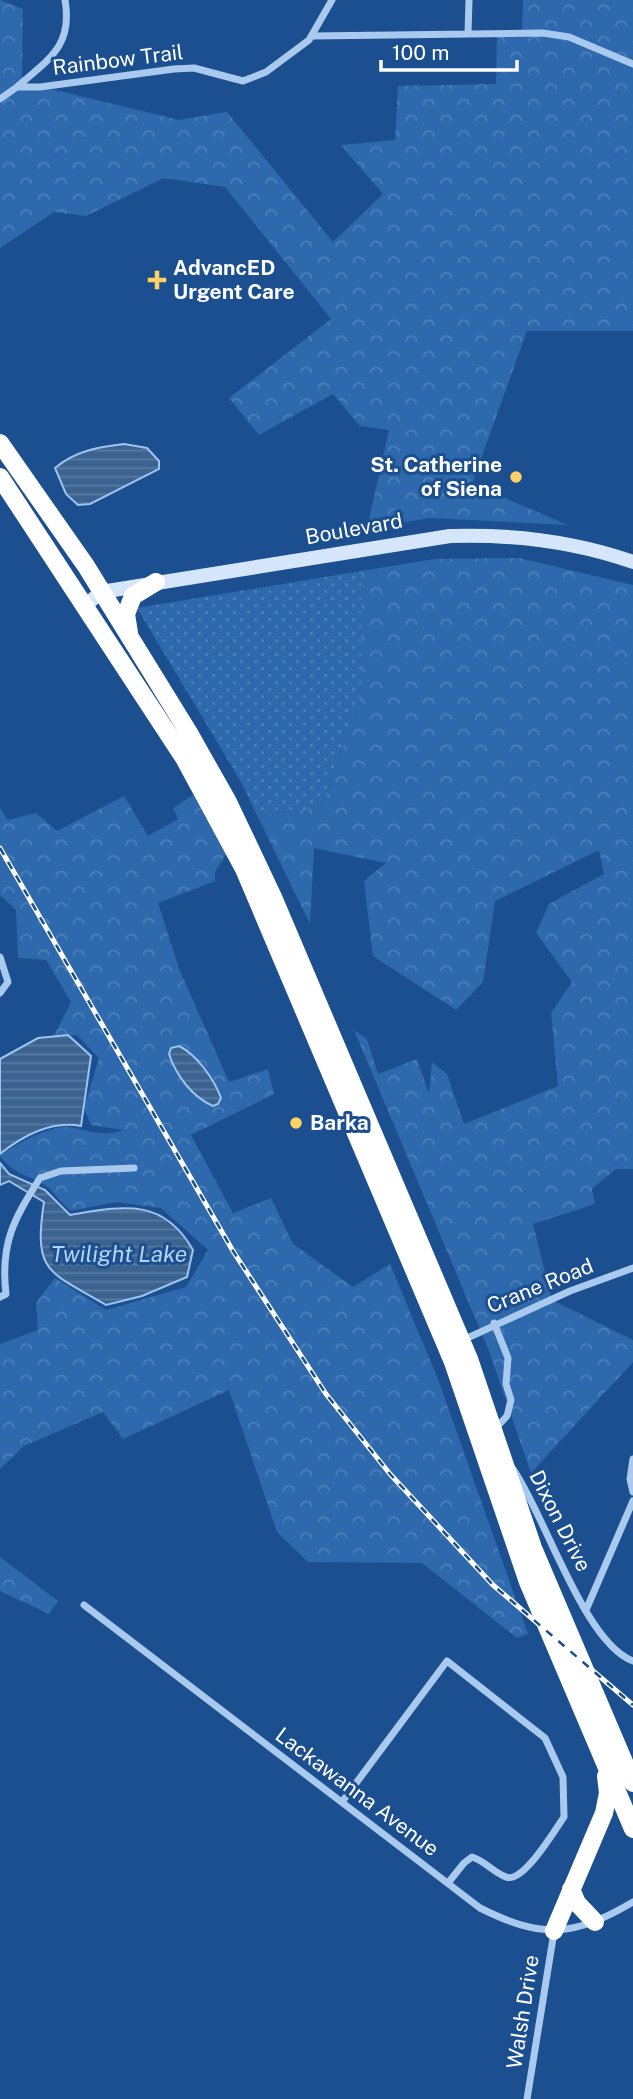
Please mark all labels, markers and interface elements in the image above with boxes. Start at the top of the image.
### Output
scale bar [381,28,518,72]
street label: Rainbow Trail [51,39,185,80]
text: 100 m [392,40,449,65]
place label: AdvancED Urgent Care [173,255,295,304]
marker: AdvancED Urgent Care [147,270,167,290]
place label: St. Catherine of Siena [370,452,502,501]
marker: St. Catherine of Siena [508,469,524,485]
street label: Boulevard [303,508,405,549]
place label: Barka [310,1110,369,1135]
marker: Barka [288,1115,304,1131]
water label: Twilight Lake [51,1240,187,1267]
street label: Crane Road [483,1253,597,1318]
street label: Dixon Drive [524,1466,597,1576]
street label: Lackawanna Avenue [271,1722,444,1861]
street label: Walsh Drive [501,1953,544,2071]

